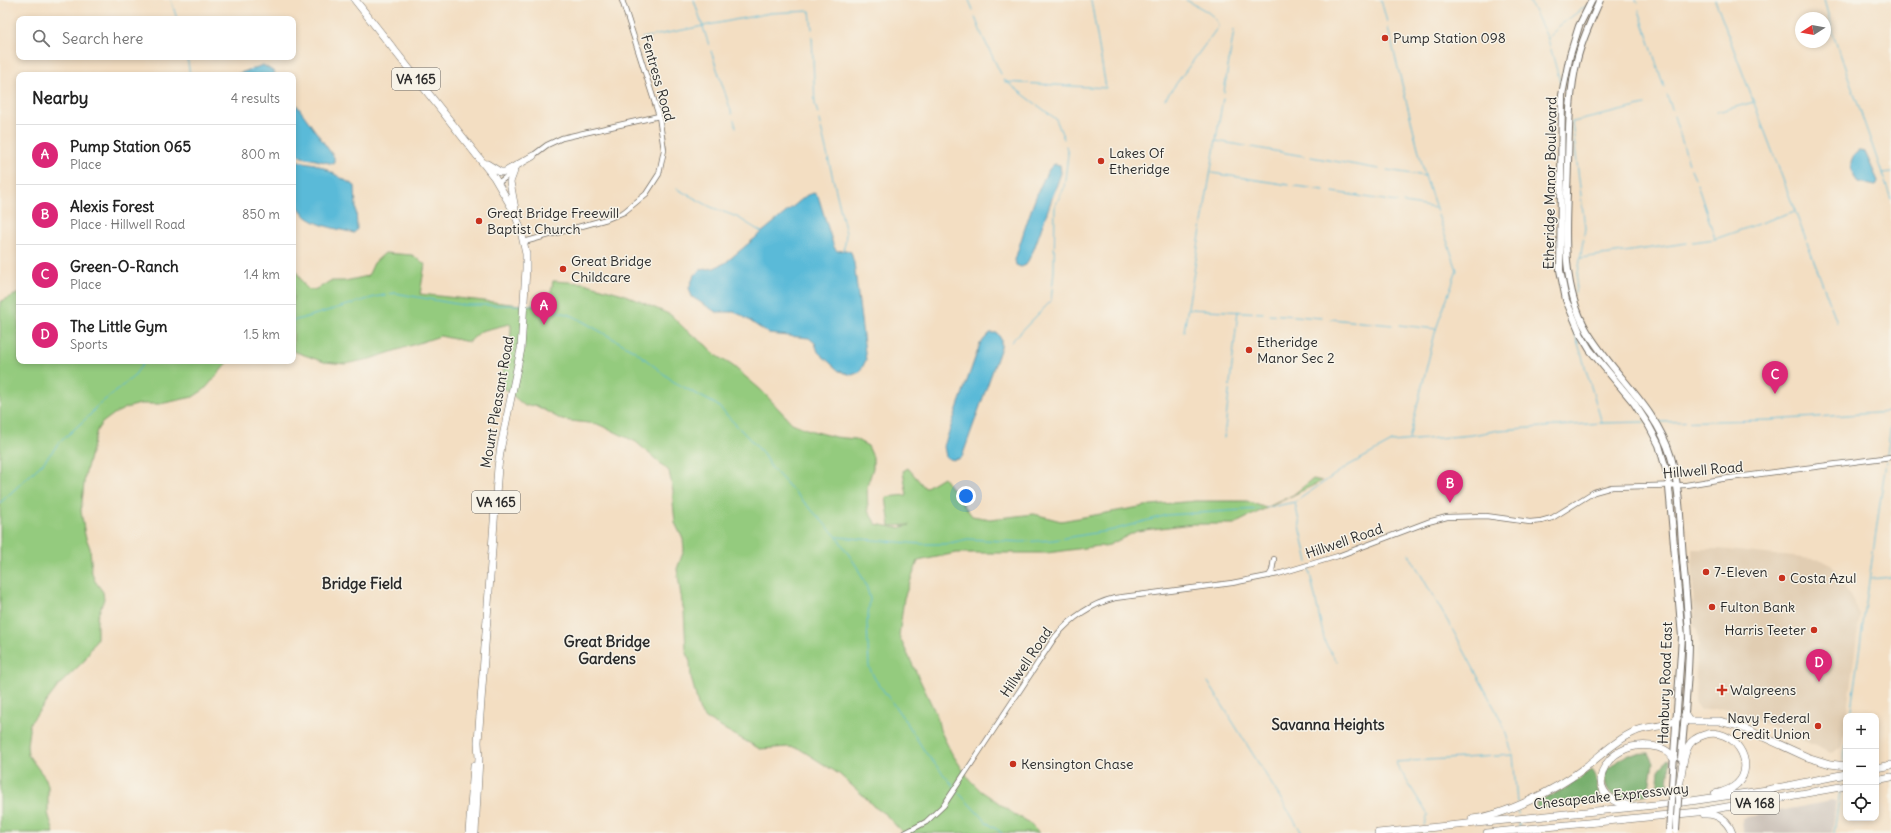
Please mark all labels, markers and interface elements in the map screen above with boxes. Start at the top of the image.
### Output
north arrow [1795,12,1831,48]
search box [16,16,296,60]
icon: search [30,27,52,49]
text: Search here [62,29,143,48]
place label: Pump Station 098 [1393,29,1506,47]
street label: Fentress Road [637,33,679,123]
marker: Pump Station 098 [1380,33,1390,43]
road number: VA 165 [392,68,440,90]
text: Nearby [32,87,88,109]
text: 4 results [231,90,280,107]
street label: Etheridge Manor Boulevard [1539,96,1561,270]
text: Pump Station 065 [70,137,191,156]
place label: Lakes Of Etheridge [1109,144,1170,178]
text: A [41,146,49,163]
text: 800 m [241,146,280,163]
text: Place [70,156,101,173]
marker: Lakes Of Etheridge [1096,156,1106,166]
text: Alexis Forest [70,197,154,216]
place label: Great Bridge Freewill Baptist Church [487,204,619,238]
text: B [41,206,49,223]
text: 850 m [242,206,280,223]
text: Place · Hillwell Road [70,216,185,233]
marker: Great Bridge Freewill Baptist Church [474,216,484,226]
place label: Great Bridge Childcare [571,252,652,286]
text: Green-O-Ranch [70,257,179,276]
marker: Great Bridge Childcare [558,264,568,274]
text: C [41,266,49,283]
text: 1.4 km [244,266,280,283]
text: Place [70,276,101,293]
pin: A [531,292,557,325]
text: The Little Gym [70,317,167,336]
text: D [40,326,50,343]
text: 1.5 km [244,326,280,343]
place label: Etheridge Manor Sec 2 [1257,333,1335,367]
street label: Mount Pleasant Road [477,335,517,469]
text: Sports [70,336,108,353]
marker: Etheridge Manor Sec 2 [1244,345,1254,355]
pin: C [1762,361,1788,394]
street label: Hillwell Road [1662,458,1744,482]
pin: B [1437,470,1463,503]
your location [956,486,976,506]
road number: VA 165 [472,491,520,513]
street label: Hillwell Road [1303,519,1385,563]
place label: 7-Eleven [1714,563,1768,581]
marker: 7-Eleven [1701,567,1711,577]
place label: Costa Azul [1790,569,1856,587]
marker: Costa Azul [1777,573,1787,583]
district label: Bridge Field [322,574,402,594]
place label: Fulton Bank [1720,598,1795,616]
marker: Fulton Bank [1707,602,1717,612]
street label: Hanbury Road East [1654,621,1676,744]
place label: Harris Teeter [1724,621,1806,639]
street label: Hillwell Road [996,624,1056,700]
marker: Harris Teeter [1809,625,1819,635]
district label: Great Bridge Gardens [564,632,650,668]
pin: D [1806,649,1832,682]
place label: Walgreens [1730,681,1796,699]
marker: Walgreens [1717,685,1727,695]
place label: Navy Federal Credit Union [1727,709,1810,743]
map controls [1843,713,1879,821]
button: + [1843,713,1879,749]
district label: Savanna Heights [1271,715,1385,735]
marker: Navy Federal Credit Union [1813,721,1823,731]
button: − [1843,749,1879,785]
place label: Kensington Chase [1021,755,1134,773]
marker: Kensington Chase [1008,759,1018,769]
street label: Chesapeake Expressway [1532,779,1690,813]
button: locate [1843,785,1879,821]
road number: VA 168 [1731,792,1779,814]

